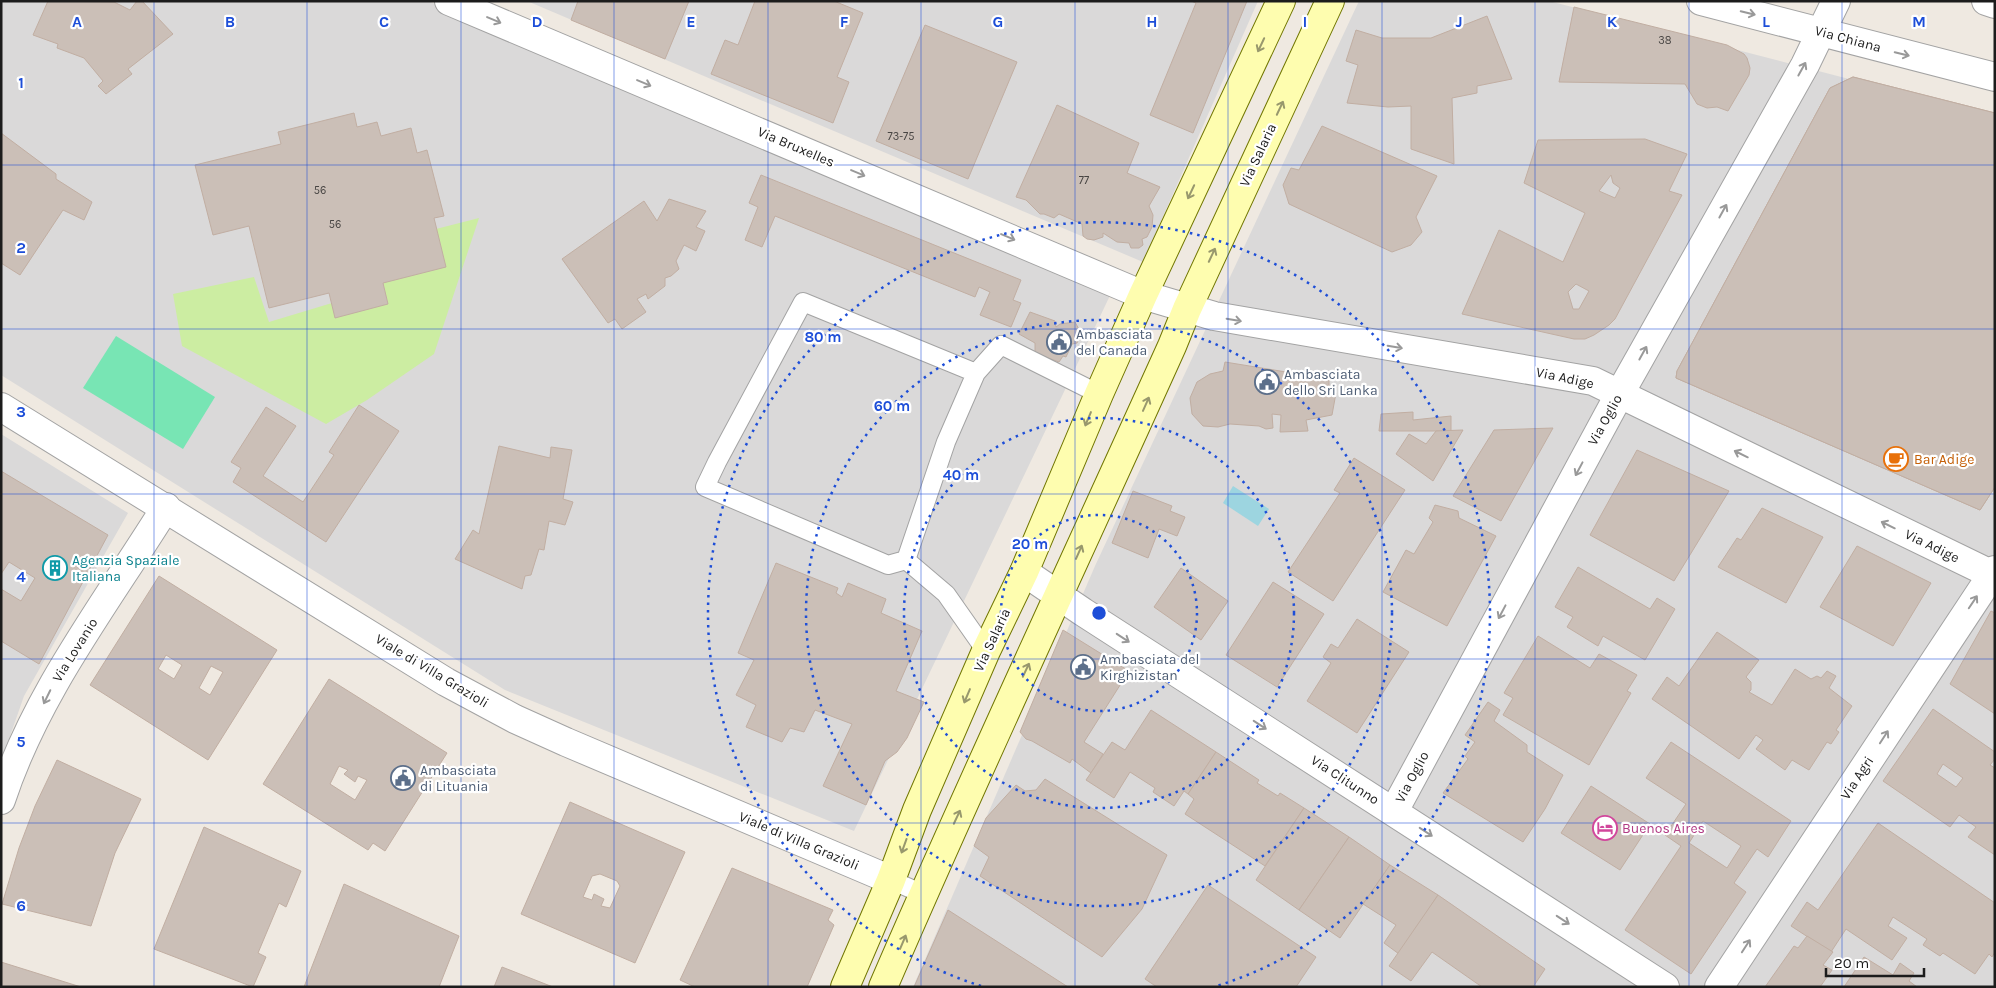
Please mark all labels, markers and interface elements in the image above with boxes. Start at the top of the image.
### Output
one-way arrow [1739,9,1755,18]
text: A [72,12,82,31]
text: B [225,12,235,31]
text: C [379,12,389,31]
text: D [532,12,543,31]
text: E [686,12,696,31]
text: F [840,12,849,31]
text: G [993,12,1003,31]
text: H [1146,12,1158,31]
text: I [1303,12,1307,31]
text: J [1455,12,1463,31]
text: K [1607,12,1618,31]
text: L [1762,12,1770,31]
text: M [1912,12,1926,31]
one-way arrow [486,16,501,26]
street label: Via Chiana [1813,22,1883,56]
house number: 38 [1658,34,1672,47]
one-way arrow [1256,38,1266,53]
one-way arrow [1894,49,1910,59]
one-way arrow [1797,62,1807,77]
text: 1 [18,73,24,92]
one-way arrow [636,79,651,89]
one-way arrow [1276,101,1285,116]
street label: Via Salaria [1236,121,1280,189]
street label: Via Bruxelles [755,123,837,171]
house number: 73-75 [888,130,914,143]
one-way arrow [850,169,865,179]
house number: 77 [1079,174,1089,187]
house number: 56 [314,184,326,197]
one-way arrow [1186,184,1196,199]
one-way arrow [1718,204,1728,219]
house number: 56 [329,218,341,231]
one-way arrow [1000,232,1015,242]
text: 2 [16,238,26,257]
one-way arrow [1207,248,1217,263]
one-way arrow [1226,315,1242,325]
place label: Ambasciata del Canada [1076,326,1153,359]
text: 80 m [804,328,842,346]
public building icon: Ambasciata del Canada [1046,329,1072,355]
one-way arrow [1386,343,1402,353]
one-way arrow [1638,345,1648,360]
street label: Via Adige [1535,364,1595,392]
place label: Ambasciata dello Sri Lanka [1284,366,1378,399]
public building icon: Ambasciata dello Sri Lanka [1254,369,1280,395]
street label: Via Oglio [1584,391,1626,449]
text: 60 m [874,397,910,415]
one-way arrow [1142,397,1152,412]
text: 3 [16,402,26,421]
one-way arrow [1083,411,1092,426]
cafe icon: Bar Adige [1883,446,1909,472]
one-way arrow [1734,449,1749,459]
place label: Bar Adige [1914,451,1974,468]
one-way arrow [1574,461,1584,476]
text: 40 m [943,466,979,484]
one-way arrow [1881,520,1896,529]
street label: Via Adige [1902,525,1962,567]
text: 20 m [1012,535,1048,553]
one-way arrow [1075,545,1085,560]
place label: Agenzia Spaziale Italiana [72,552,179,585]
building icon: Agenzia Spaziale Italiana [42,555,68,581]
text: 4 [16,567,26,586]
one-way arrow [1969,595,1979,609]
centre of rings [1090,604,1108,622]
one-way arrow [1497,604,1507,619]
street label: Via Salaria [970,606,1014,674]
street label: Via Lovanio [49,615,101,685]
street label: Viale di Villa Grazioli [372,630,492,712]
one-way arrow [1116,633,1130,643]
place label: Ambasciata del Kirghizistan [1100,651,1199,684]
public building icon: Ambasciata del Kirghizistan [1070,654,1096,680]
one-way arrow [1021,663,1031,678]
one-way arrow [961,688,971,703]
one-way arrow [42,689,51,704]
one-way arrow [1253,720,1267,731]
one-way arrow [1879,731,1889,745]
text: 5 [16,732,26,751]
street label: Via Oglio [1391,748,1433,806]
street label: Via Clitunno [1308,752,1382,808]
street label: Via Agri [1837,753,1877,803]
place label: Ambasciata di Lituania [420,762,497,795]
public building icon: Ambasciata di Lituania [390,765,416,791]
street label: Viale di Villa Grazioli [736,808,862,874]
one-way arrow [953,810,963,825]
hotel icon: Buenos Aires [1592,815,1618,841]
place label: Buenos Aires [1622,820,1705,837]
one-way arrow [1419,827,1433,837]
one-way arrow [899,838,908,853]
text: 6 [16,896,26,915]
one-way arrow [1555,915,1569,925]
one-way arrow [898,935,908,950]
one-way arrow [1741,939,1751,953]
scale bar [1826,946,1924,978]
text: 20 m [1834,954,1869,972]

